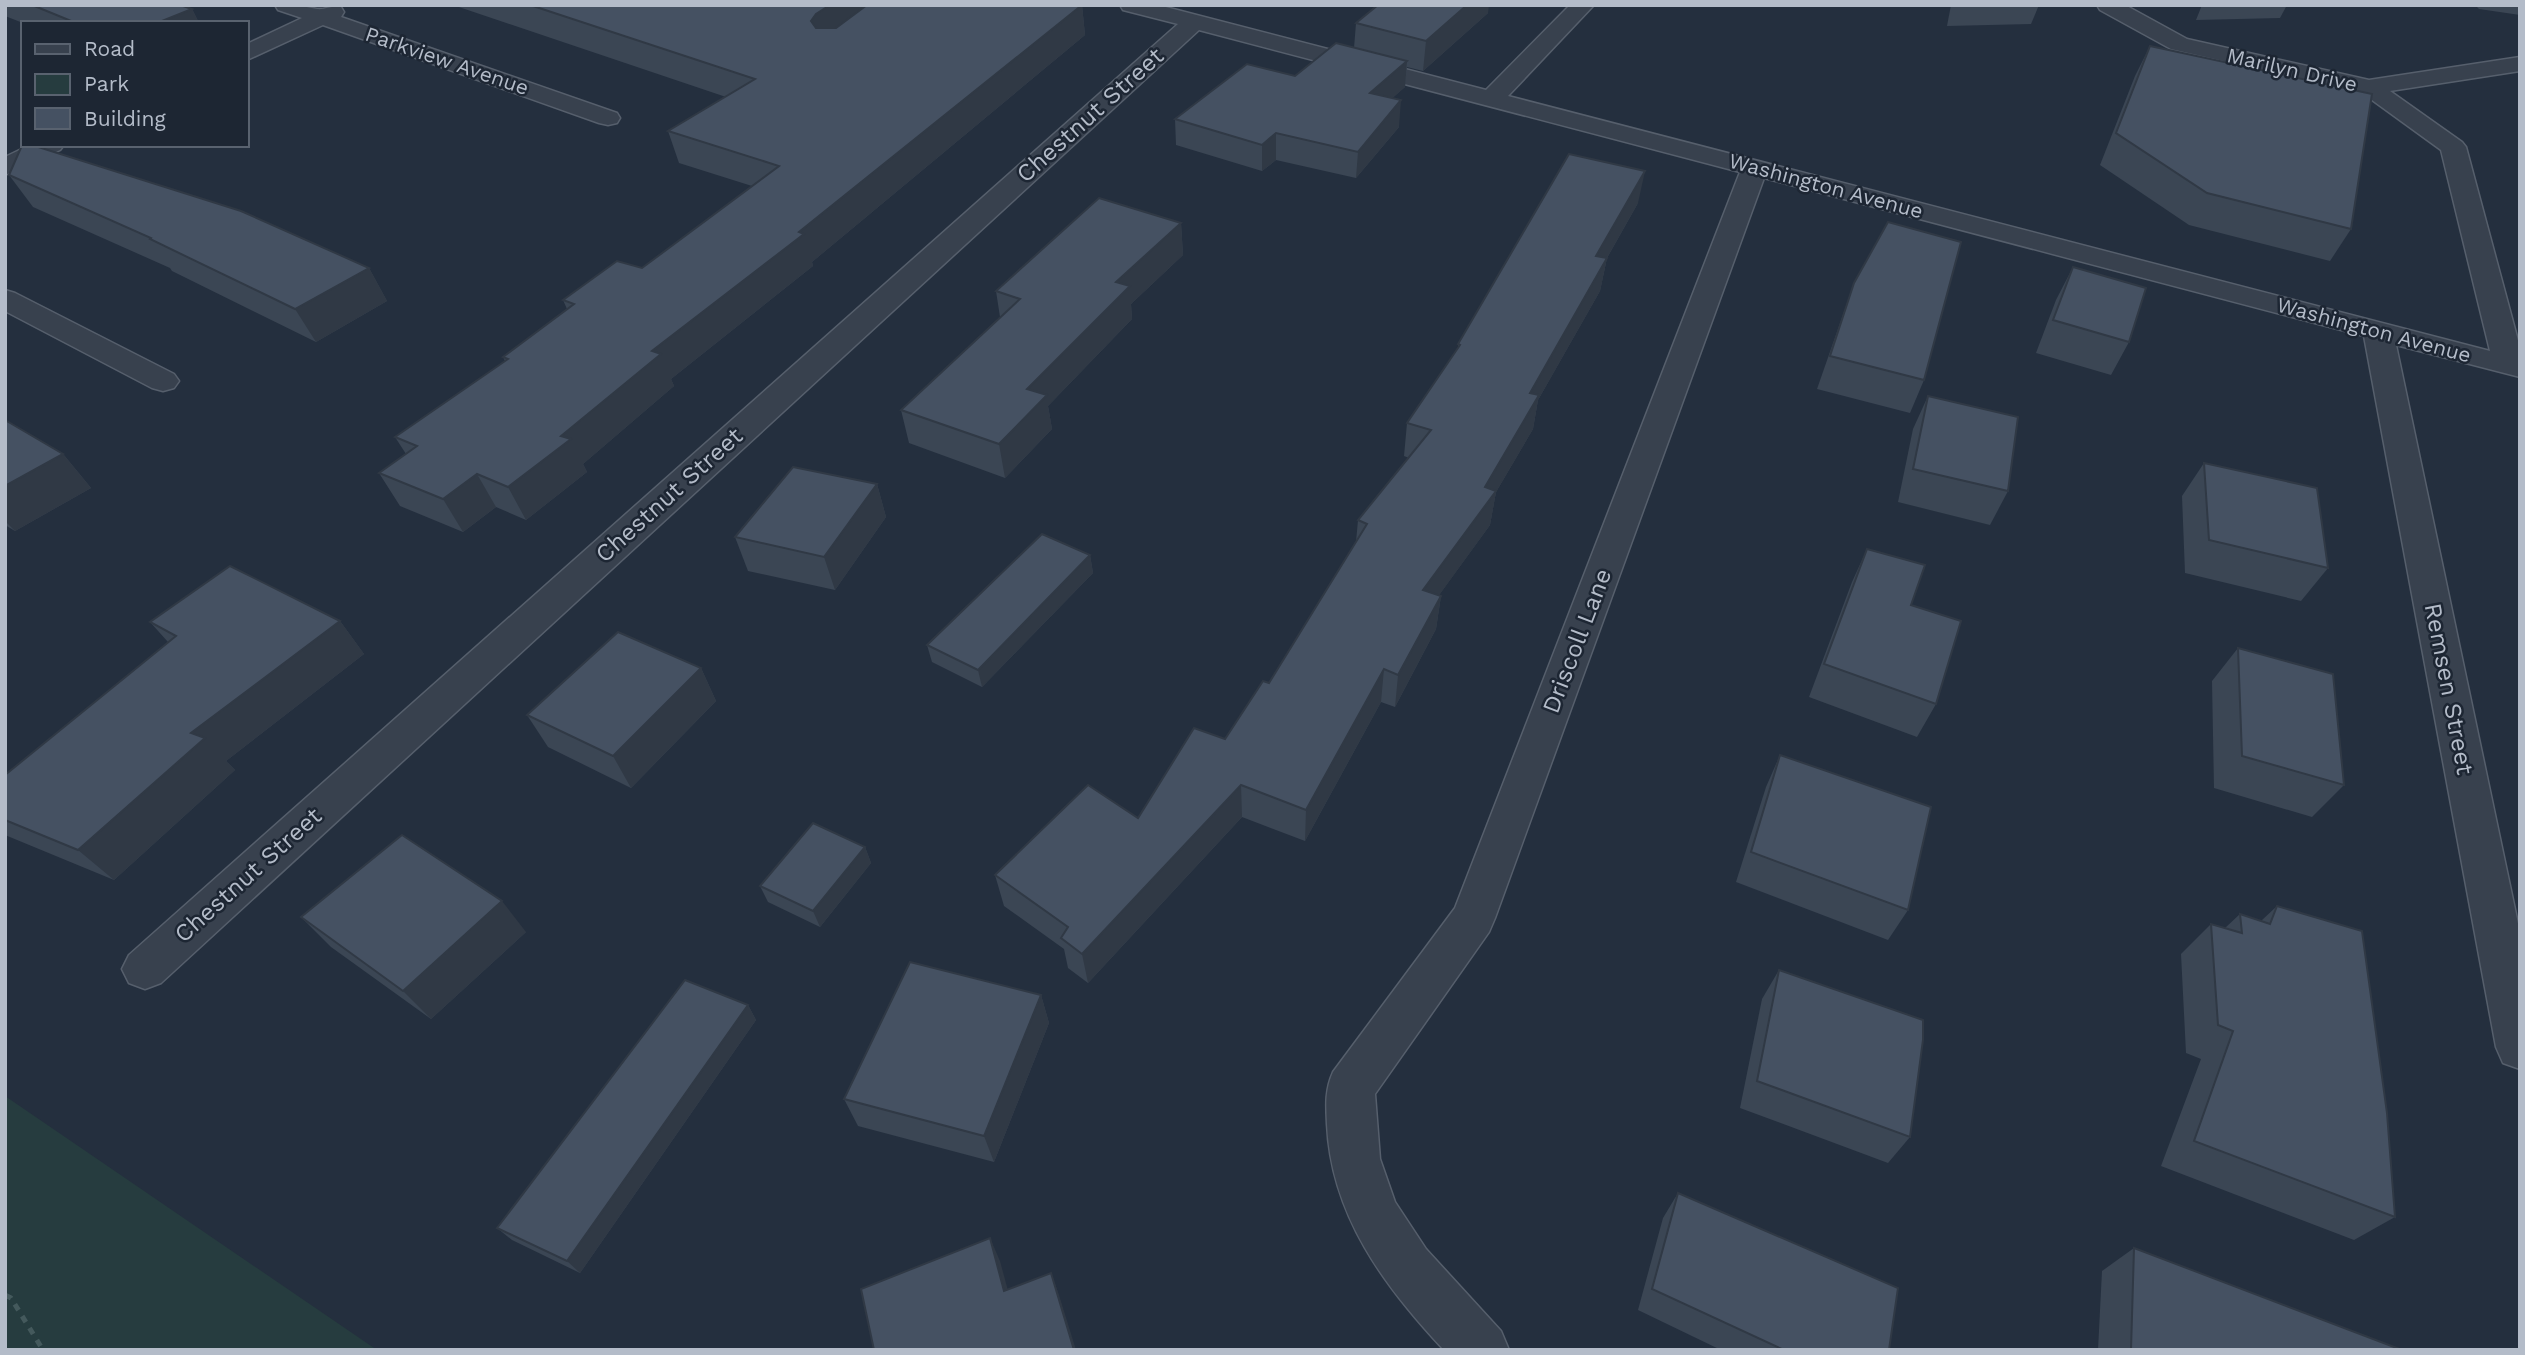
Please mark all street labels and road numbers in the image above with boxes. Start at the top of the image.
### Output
street label: Parkview Avenue [362,21,532,100]
street label: Chestnut Street [1011,42,1169,188]
street label: Marilyn Drive [2225,42,2360,97]
street label: Washington Avenue [1726,148,1926,223]
street label: Washington Avenue [2274,292,2474,367]
street label: Chestnut Street [590,422,748,568]
street label: Driscoll Lane [1537,565,1617,717]
street label: Remsen Street [2419,601,2479,777]
street label: Chestnut Street [169,802,327,948]

